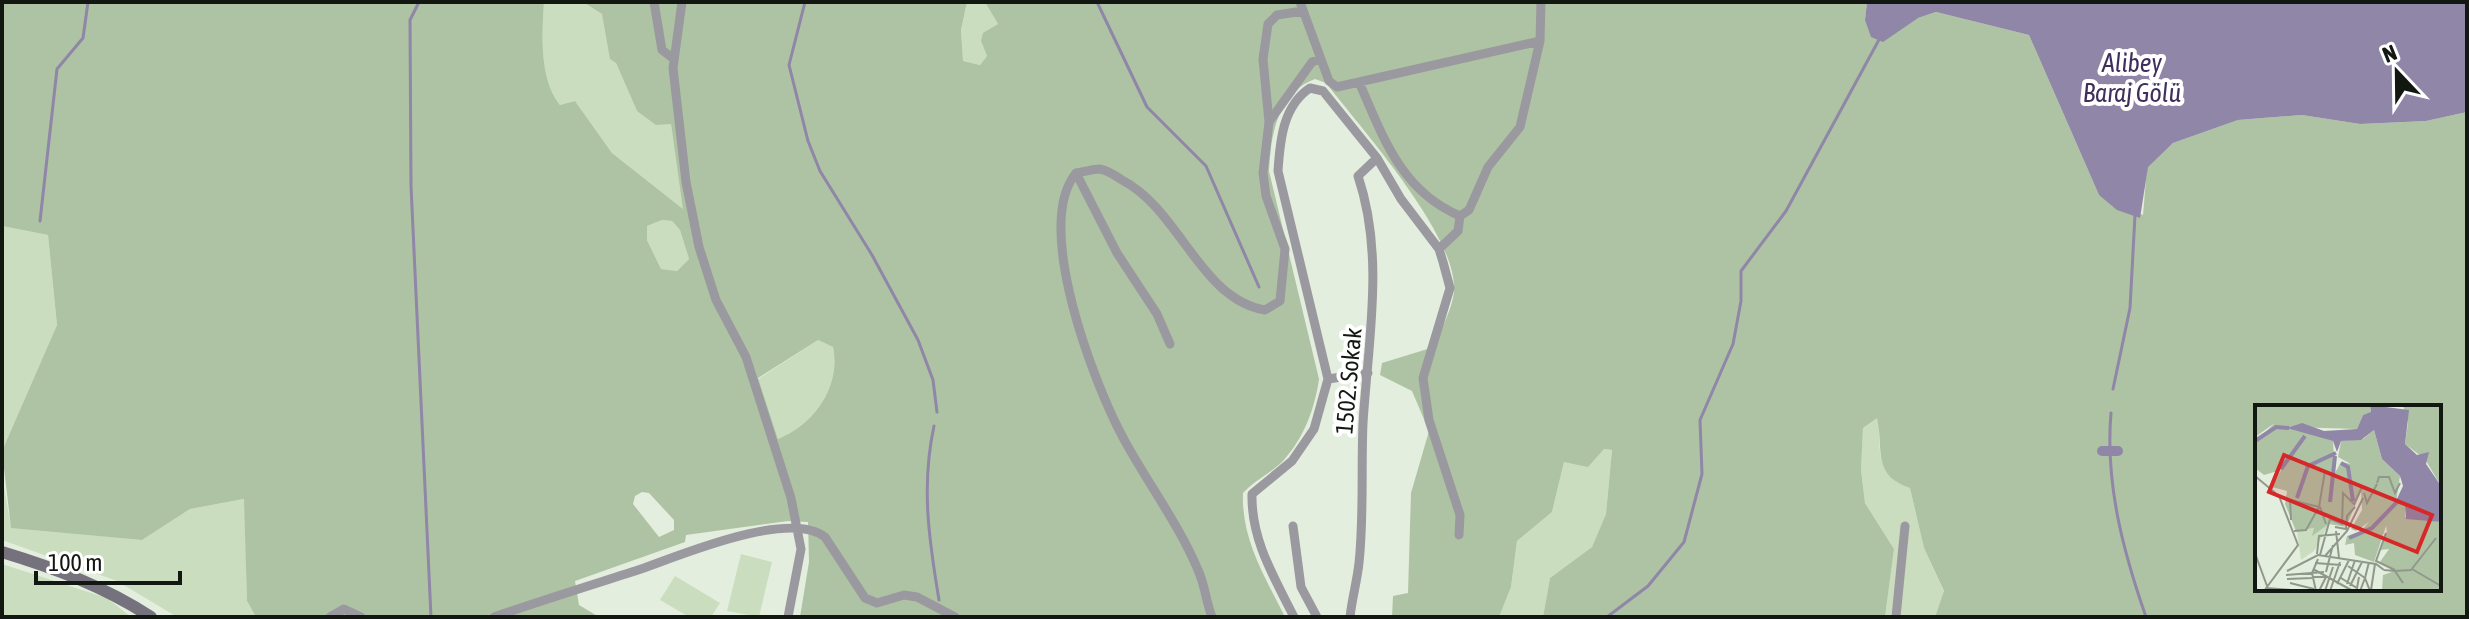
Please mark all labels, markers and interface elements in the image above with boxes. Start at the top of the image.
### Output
north arrow [2357,32,2437,112]
text: N [2379,39,2400,68]
water label: Alibey Baraj Gölü [2083,48,2181,108]
street label: 1502. Sokak [1330,326,1367,435]
inset map [2255,405,2441,591]
scale bar [36,535,180,585]
text: 100 m [48,549,102,576]

